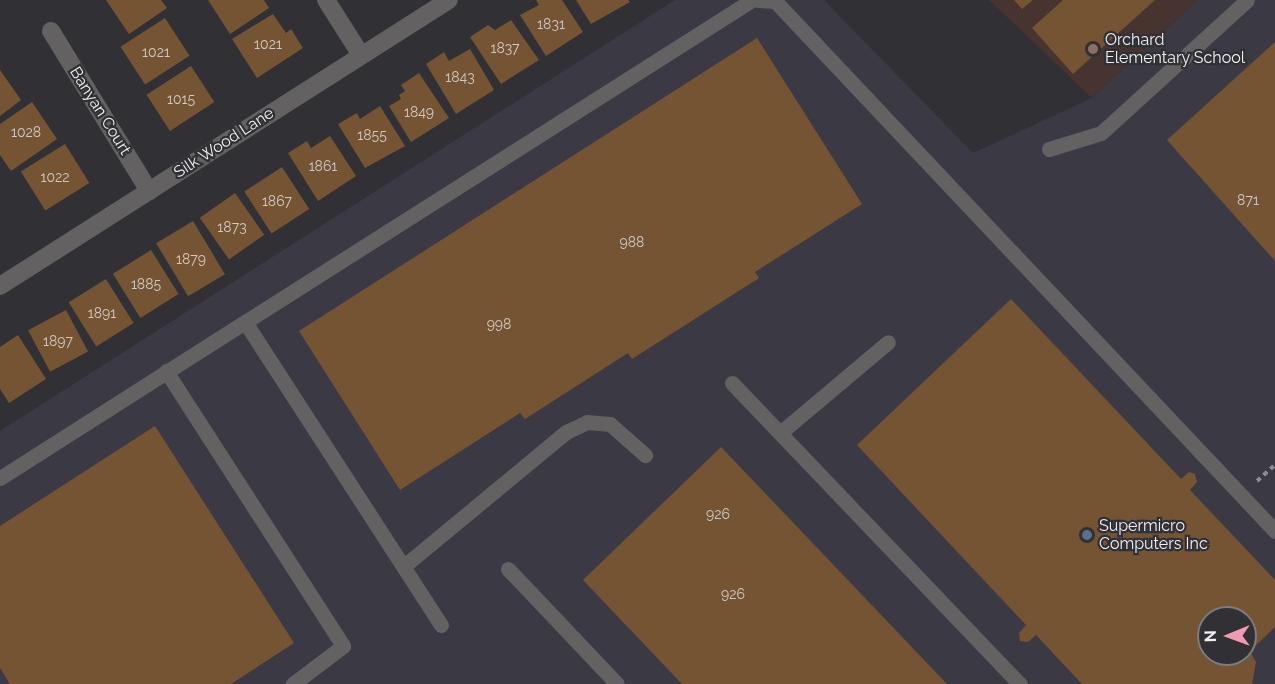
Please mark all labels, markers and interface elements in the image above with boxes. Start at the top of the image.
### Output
house number: 1831 [537,16,565,32]
place label: Orchard Elementary School [1105,30,1245,68]
house number: 1021 [254,36,282,52]
house number: 1837 [490,40,520,56]
marker: Orchard Elementary School [1086,42,1100,56]
house number: 1021 [142,44,170,60]
street label: Banyan Court [65,63,135,159]
house number: 1843 [445,69,475,85]
house number: 1015 [167,91,195,107]
street label: Silk Wood Lane [170,103,278,183]
house number: 1849 [404,104,434,120]
house number: 1028 [11,124,41,140]
house number: 1855 [357,127,387,143]
house number: 1861 [309,158,337,174]
house number: 1022 [40,169,70,185]
house number: 871 [1237,192,1259,208]
house number: 1867 [262,193,292,209]
house number: 1873 [217,219,247,235]
house number: 988 [620,234,644,250]
house number: 1879 [176,251,206,267]
house number: 1885 [131,276,161,292]
house number: 1891 [88,305,116,321]
house number: 998 [487,316,511,332]
house number: 1897 [43,333,73,349]
house number: 926 [706,506,730,522]
place label: Supermicro Computers Inc [1099,516,1208,554]
marker: Supermicro Computers Inc [1080,528,1094,542]
house number: 926 [721,586,745,602]
north arrow [1197,606,1257,666]
text: N [1201,630,1220,643]

